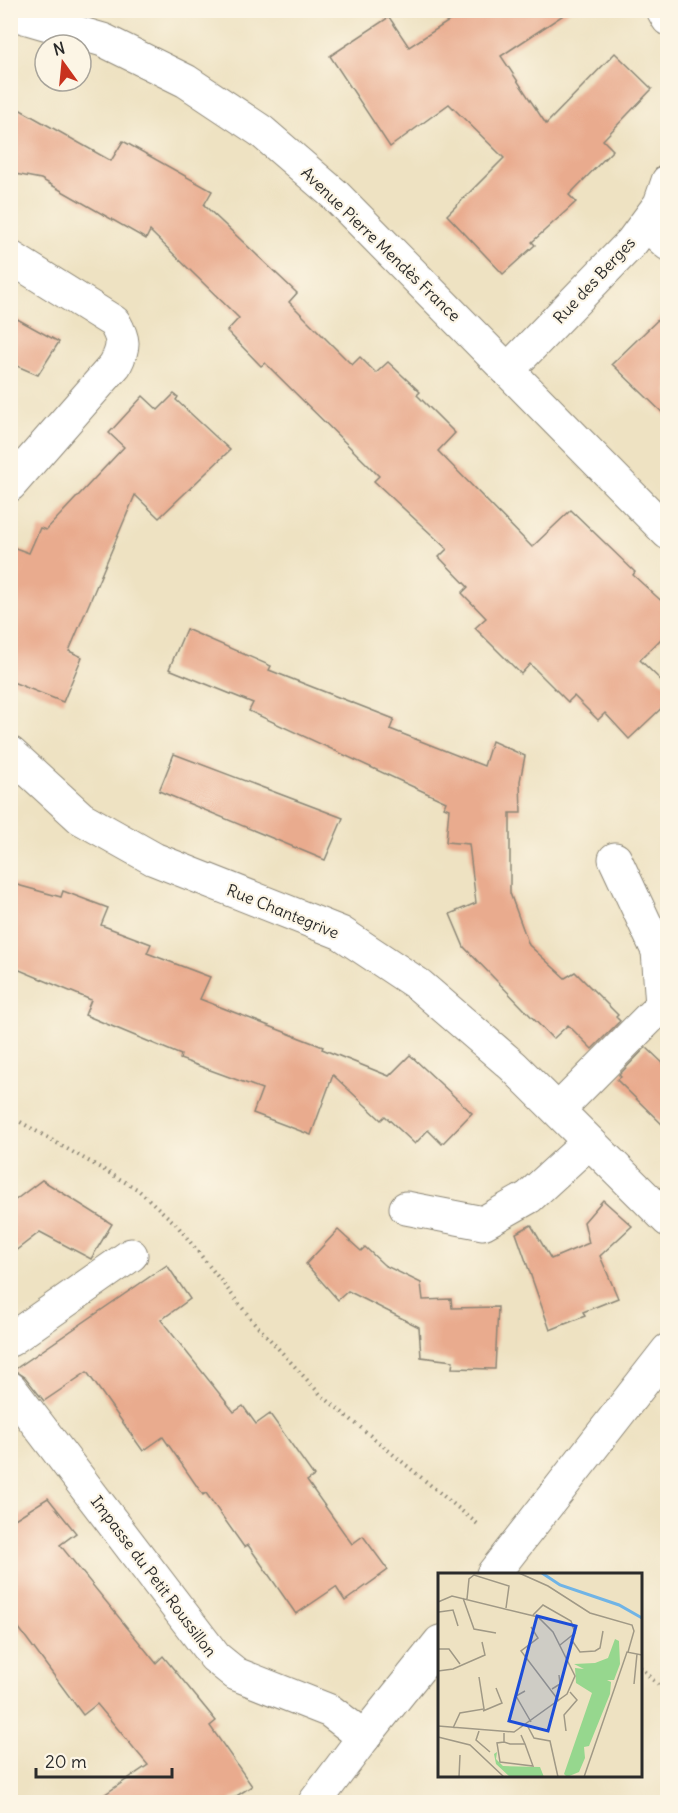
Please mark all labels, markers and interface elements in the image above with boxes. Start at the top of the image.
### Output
north arrow [33,33,93,93]
text: N [51,37,67,60]
street label: Avenue Pierre Mendès France [297,163,465,325]
street label: Rue des Berges [549,233,639,327]
street label: Rue Chantegrive [224,879,342,943]
street label: Impasse du Petit Roussillon [87,1492,221,1660]
inset map [438,1573,642,1777]
scale bar [36,1741,172,1779]
text: 20 m [45,1750,87,1773]

